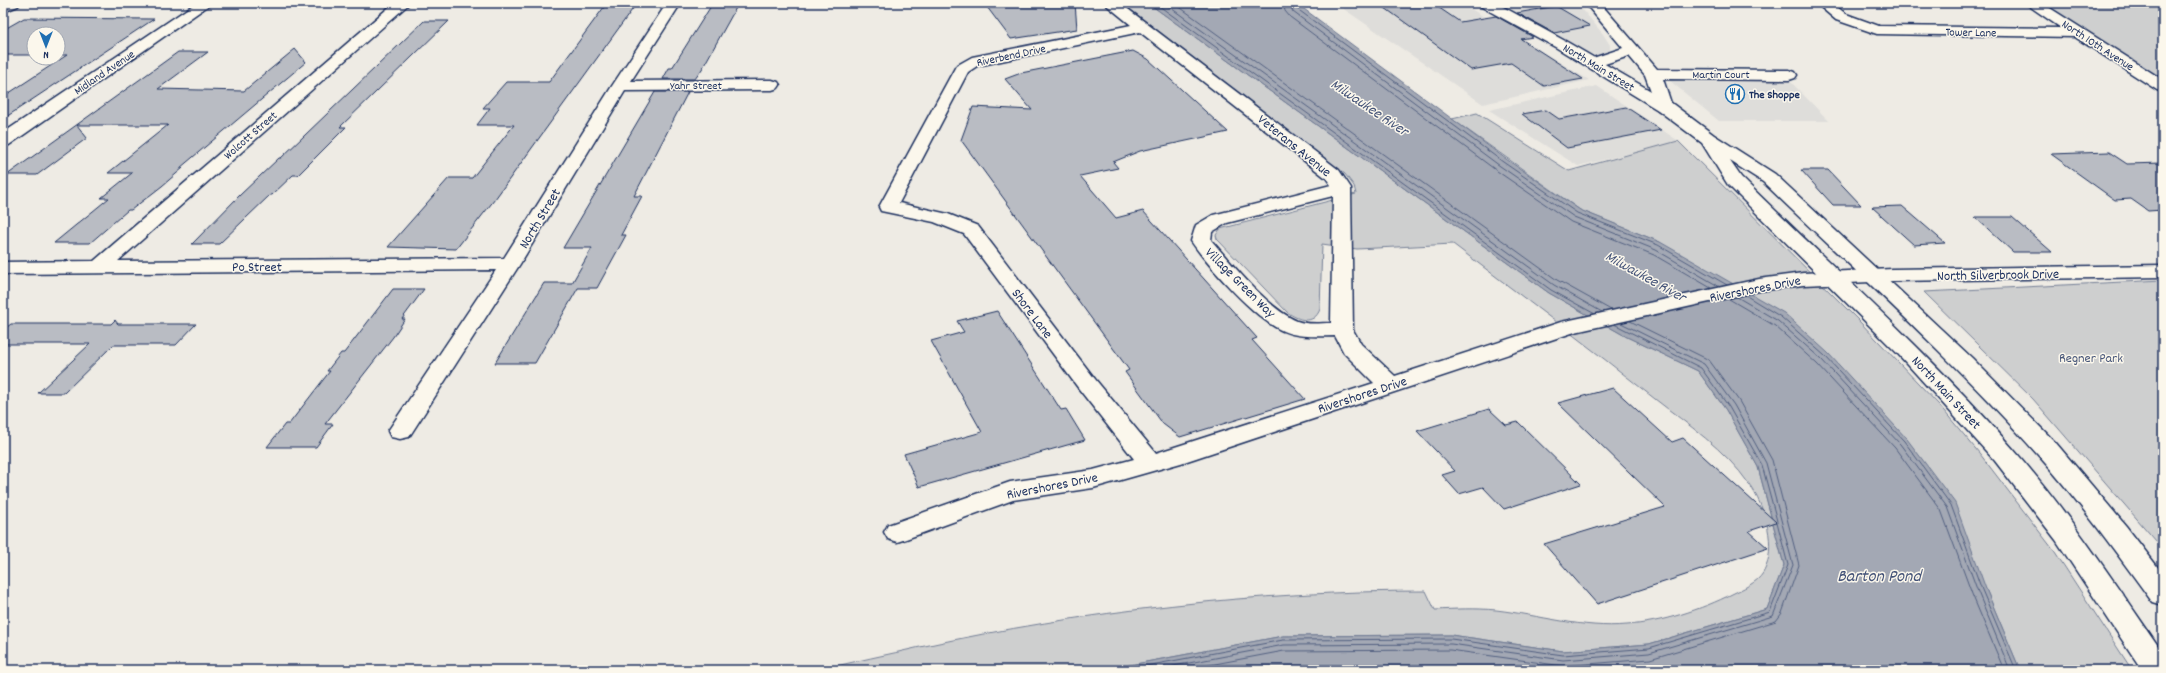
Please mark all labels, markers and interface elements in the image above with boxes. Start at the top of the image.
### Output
street label: North 10th Avenue [2058,17,2137,76]
street label: Tower Lane [1946,25,1996,42]
north arrow [26,26,66,66]
street label: North Main Street [1559,40,1638,97]
street label: Riverbend Drive [975,41,1047,72]
text: N [43,46,49,62]
street label: Midland Avenue [71,47,139,100]
street label: Martin Court [1692,67,1750,84]
water label: Milwaukee River [1326,75,1413,144]
street label: Yahr Street [670,78,723,95]
restaurant icon: The Shoppe [1724,83,1746,105]
place label: The Shoppe [1749,87,1801,104]
street label: Wolcott Street [220,108,282,164]
street label: Veterans Avenue [1253,111,1335,183]
street label: North Street [515,185,567,253]
street label: Village Green Way [1200,244,1280,323]
water label: Milwaukee River [1601,246,1691,310]
street label: Po Street [232,258,282,278]
street label: North Silverbrook Drive [1937,265,2059,287]
street label: Rivershores Drive [1708,271,1803,309]
street label: Shore Lane [1006,285,1057,344]
park label: Regner Park [2059,349,2123,369]
street label: North Main Street [1906,352,1985,435]
street label: Rivershores Drive [1316,372,1410,420]
street label: Rivershores Drive [1005,468,1100,506]
water label: Barton Pond [1837,565,1923,590]

